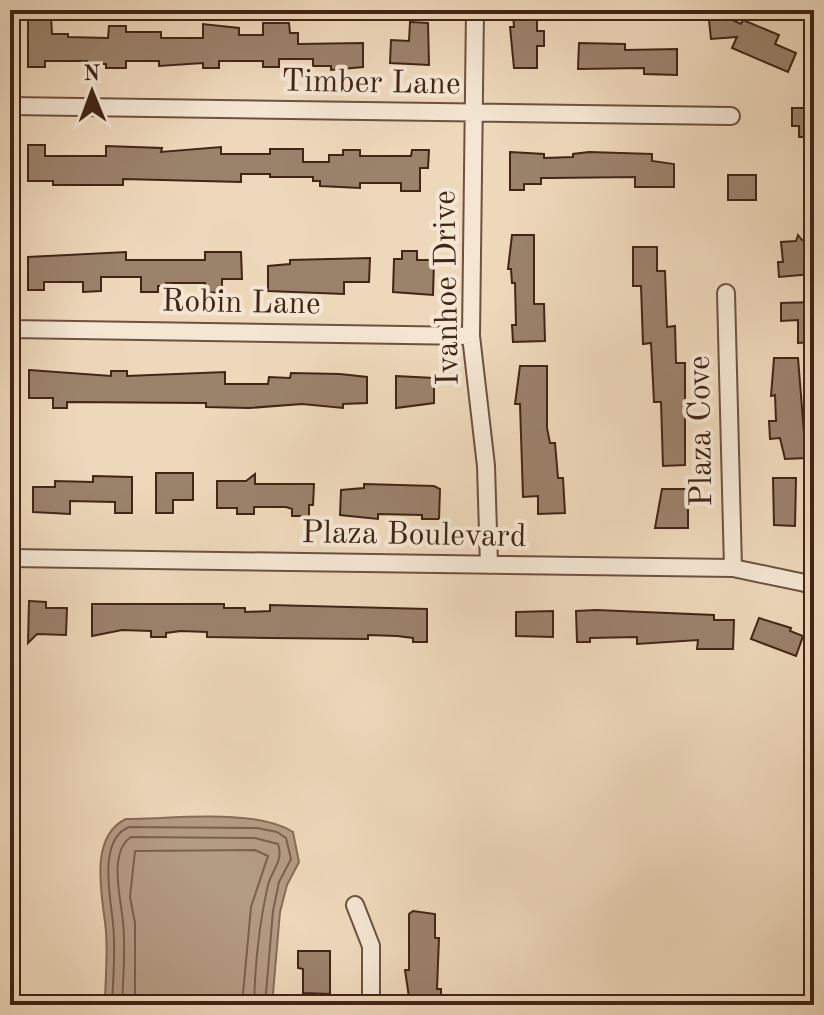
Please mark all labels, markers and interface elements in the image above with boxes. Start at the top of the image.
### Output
north arrow [52,52,132,132]
text: N [83,63,100,85]
street label: Timber Lane [281,66,461,102]
street label: Ivanhoe Drive [430,190,466,386]
street label: Robin Lane [161,287,321,321]
street label: Plaza Cove [685,355,719,507]
street label: Plaza Boulevard [301,518,527,554]

